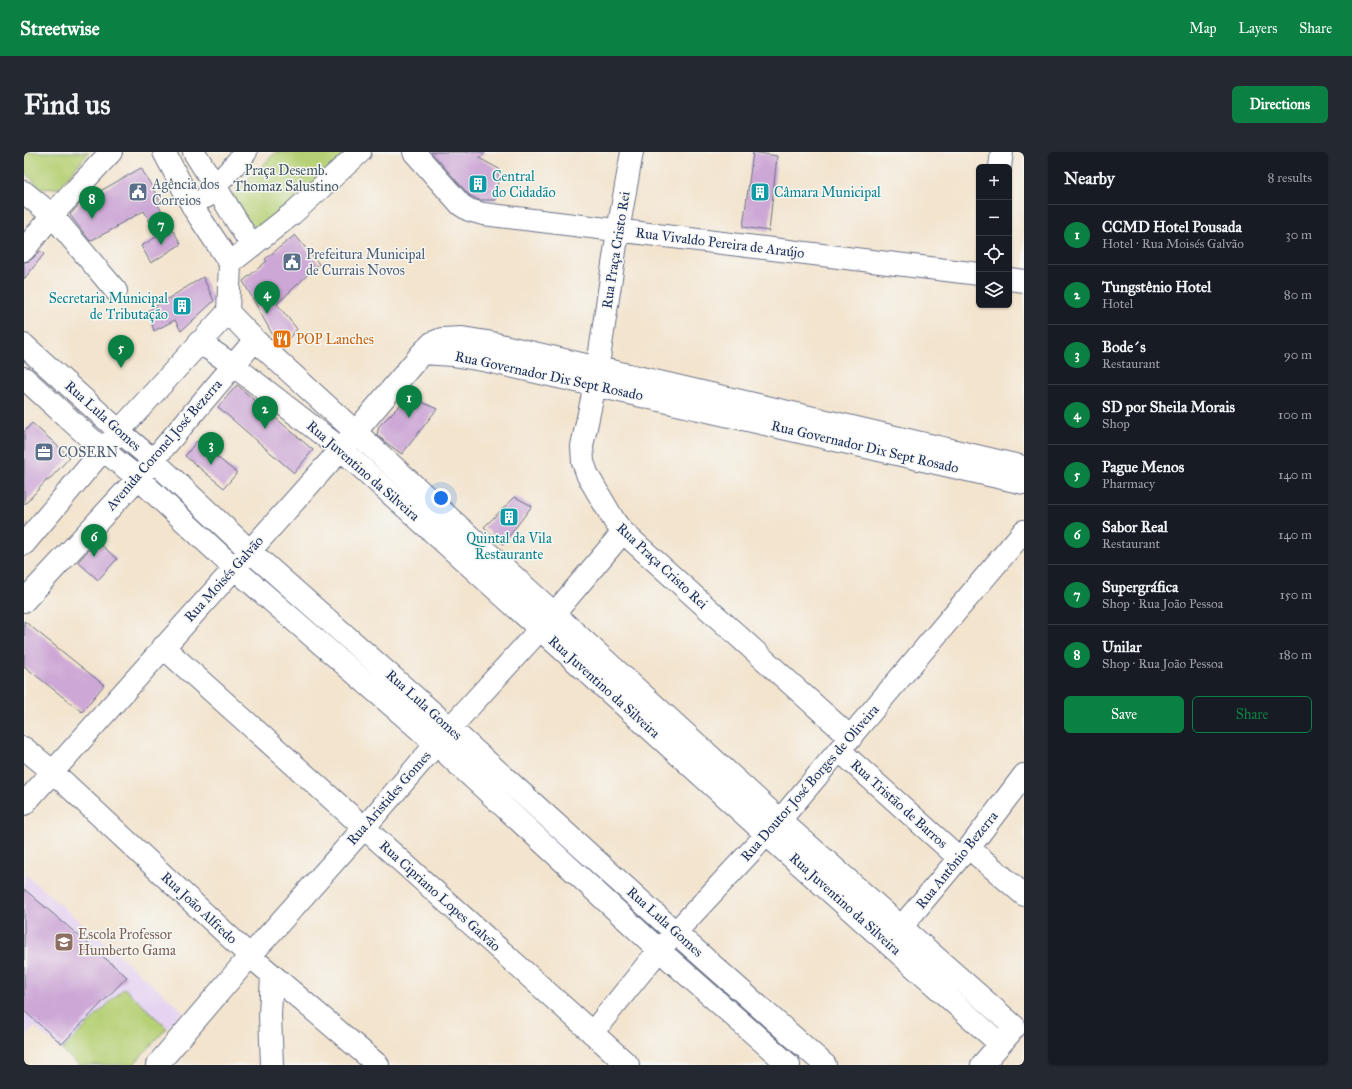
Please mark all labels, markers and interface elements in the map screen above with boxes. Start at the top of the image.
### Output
text: Streetwise [20,17,100,40]
text: Map [1189,20,1217,37]
text: Layers [1239,20,1277,37]
text: Share [1299,20,1332,37]
button: Directions [1232,86,1328,123]
text: Find us [24,87,110,122]
park label: Praça Desemb. Thomaz Salustino [233,162,339,195]
map controls [976,164,1012,308]
button: + [976,164,1012,200]
place label: Central do Cidadão [492,168,556,201]
text: Nearby [1064,168,1115,189]
text: 8 results [1268,170,1312,186]
building icon: Central do Cidadão [467,173,489,195]
place label: Agência dos Correios [151,176,219,209]
public building icon: Agência dos Correios [127,181,149,203]
building icon: Câmara Municipal [749,181,771,203]
place label: Câmara Municipal [774,184,881,201]
pin: 8 [79,186,105,219]
street label: Rua Praça Cristo Rei [598,190,634,310]
button: − [976,200,1012,236]
pin: 7 [148,212,174,245]
text: CCMD Hotel Pousada [1102,218,1242,236]
street label: Rua Vivaldo Pereira de Araújo [635,224,805,262]
text: 1 [1074,227,1080,243]
text: 30 m [1286,227,1312,243]
button: locate [976,236,1012,272]
text: Hotel · Rua Moisés Galvão [1102,236,1244,252]
place label: Prefeitura Municipal de Currais Novos [306,246,426,279]
public building icon: Prefeitura Municipal de Currais Novos [281,251,303,273]
button: layers [976,272,1012,308]
text: Tungstênio Hotel [1102,278,1211,296]
pin: 4 [254,281,280,314]
text: 2 [1074,287,1080,303]
text: 80 m [1284,287,1312,303]
place label: Secretaria Municipal de Tributação [49,290,168,323]
building icon: Secretaria Municipal de Tributação [171,295,193,317]
text: Hotel [1102,296,1133,312]
restaurant icon: POP Lanches [271,328,293,350]
place label: POP Lanches [296,331,374,348]
pin: 5 [108,335,134,368]
text: Bode´s [1102,338,1146,356]
text: 3 [1074,347,1080,363]
text: 90 m [1284,347,1312,363]
street label: Rua Governador Dix Sept Rosado [453,348,645,404]
text: Restaurant [1102,356,1160,372]
street label: Avenida Coronel José Bezerra [102,376,226,515]
street label: Rua Lula Gomes [61,377,145,455]
pin: 1 [396,385,422,418]
pin: 2 [252,396,278,429]
text: SD por Sheila Morais [1102,398,1235,416]
text: 4 [1073,407,1081,423]
text: 100 m [1278,407,1312,423]
text: Shop [1102,416,1130,432]
street label: Rua Juventino da Silveira [302,417,423,526]
street label: Rua Governador Dix Sept Rosado [770,417,960,477]
pin: 3 [198,432,224,465]
office icon: COSERN [33,441,55,463]
place label: COSERN [58,444,118,461]
text: Pague Menos [1102,458,1184,476]
text: 5 [1074,467,1080,483]
text: 140 m [1278,467,1312,483]
text: Pharmacy [1102,476,1155,492]
your location [431,488,451,508]
building icon: Quintal da Vila Restaurante [498,506,520,528]
text: Sabor Real [1102,518,1168,536]
street label: Rua Praça Cristo Rei [613,519,711,613]
pin: 6 [81,524,107,557]
text: 6 [1074,527,1080,543]
text: 140 m [1278,527,1312,543]
place label: Quintal da Vila Restaurante [466,530,552,563]
street label: Rua Moisés Galvão [181,532,267,626]
text: Restaurant [1102,536,1160,552]
text: Supergráfica [1102,578,1178,596]
text: 7 [1074,587,1080,603]
text: 150 m [1280,587,1312,603]
text: Shop · Rua João Pessoa [1102,596,1223,612]
street label: Rua Juventino da Silveira [544,632,663,742]
text: Unilar [1102,638,1142,656]
text: 8 [1074,647,1080,663]
text: 180 m [1279,647,1312,663]
text: Shop · Rua João Pessoa [1102,656,1223,672]
street label: Rua Lula Gomes [382,666,466,744]
button: Save [1064,696,1184,733]
button: Share [1192,696,1312,733]
street label: Rua Doutor José Borges de Oliveira [737,701,884,866]
street label: Rua Aristides Gomes [343,747,435,849]
street label: Rua Tristão de Barros [847,756,951,852]
street label: Rua Antônio Bezerra [912,808,1002,912]
street label: Rua Cipriano Lopes Galvão [376,837,504,955]
street label: Rua Juventino da Silveira [785,849,904,959]
street label: Rua João Alfredo [157,868,241,948]
street label: Rua Lula Gomes [623,883,707,961]
place label: Escola Professor Humberto Gama [78,926,176,959]
school or university icon: Escola Professor Humberto Gama [53,931,75,953]

